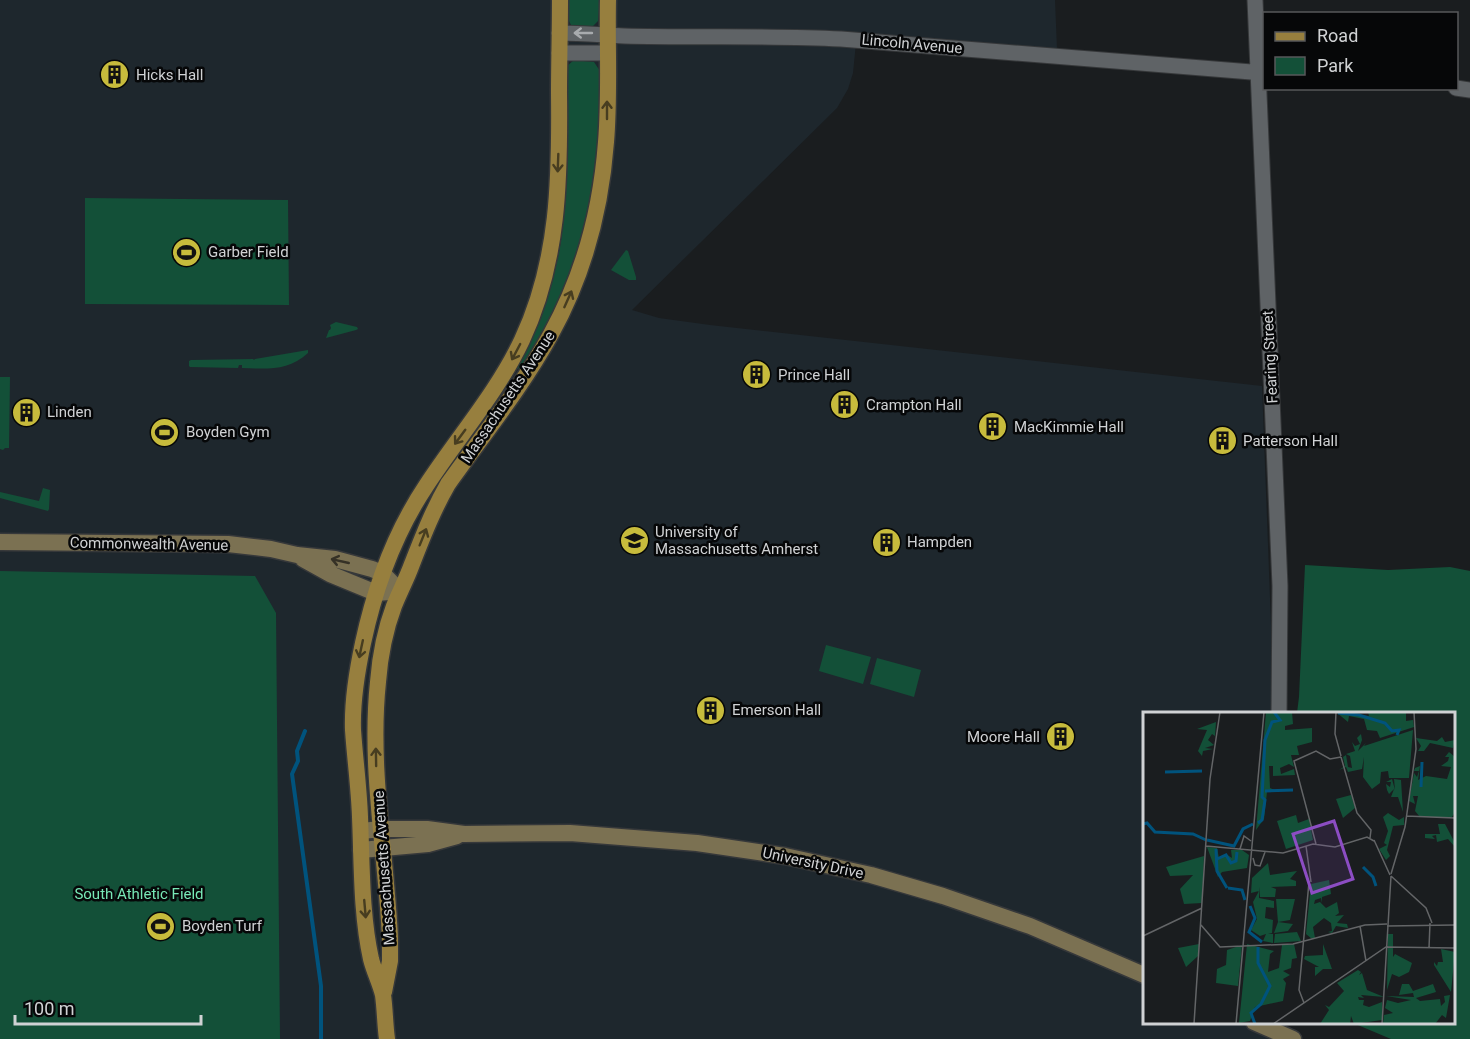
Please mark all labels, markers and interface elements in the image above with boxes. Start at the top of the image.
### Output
legend [1263,12,1458,90]
text: Road [1317,25,1358,46]
one-way arrow [574,27,594,39]
street label: Lincoln Avenue [861,31,963,57]
text: Park [1317,55,1354,76]
building icon: Hicks Hall [99,59,131,91]
place label: Hicks Hall [136,66,203,84]
one-way arrow [601,100,613,120]
one-way arrow [553,153,564,173]
sports icon: Garber Field [171,236,203,268]
place label: Garber Field [208,243,289,261]
one-way arrow [563,291,574,309]
street label: Fearing Street [1259,310,1281,404]
street label: Massachusetts Avenue [457,328,559,466]
one-way arrow [509,342,521,360]
building icon: Prince Hall [741,359,773,391]
place label: Prince Hall [778,366,850,384]
building icon: Crampton Hall [829,389,861,421]
building icon: Linden [10,396,42,428]
place label: Crampton Hall [866,396,962,414]
place label: Linden [47,403,92,421]
building icon: MacKimmie Hall [977,411,1009,443]
sports icon: Boyden Gym [149,416,181,448]
place label: MacKimmie Hall [1014,418,1124,436]
place label: Boyden Gym [186,423,270,441]
building icon: Patterson Hall [1206,425,1238,457]
one-way arrow [453,429,466,445]
place label: Patterson Hall [1243,432,1338,450]
place label: University of Massachusetts Amherst [655,523,818,558]
school or university icon: University of Massachusetts Amherst [618,525,650,557]
building icon: Hampden [870,526,902,558]
one-way arrow [418,528,429,546]
place label: Hampden [907,533,972,551]
street label: Commonwealth Avenue [70,534,228,554]
one-way arrow [331,554,350,566]
one-way arrow [355,640,367,659]
building icon: Emerson Hall [695,694,727,726]
place label: Emerson Hall [732,701,821,719]
inset map [1143,712,1455,1024]
building icon: Moore Hall [1045,721,1077,753]
place label: Moore Hall [967,728,1040,746]
one-way arrow [370,747,382,767]
street label: Massachusetts Avenue [370,790,398,946]
street label: University Drive [761,844,865,882]
park label: South Athletic Field [74,885,204,903]
one-way arrow [360,898,371,918]
sports icon: Boyden Turf [145,910,177,942]
place label: Boyden Turf [182,917,263,935]
scale bar [15,988,201,1026]
text: 100 m [24,998,75,1019]

